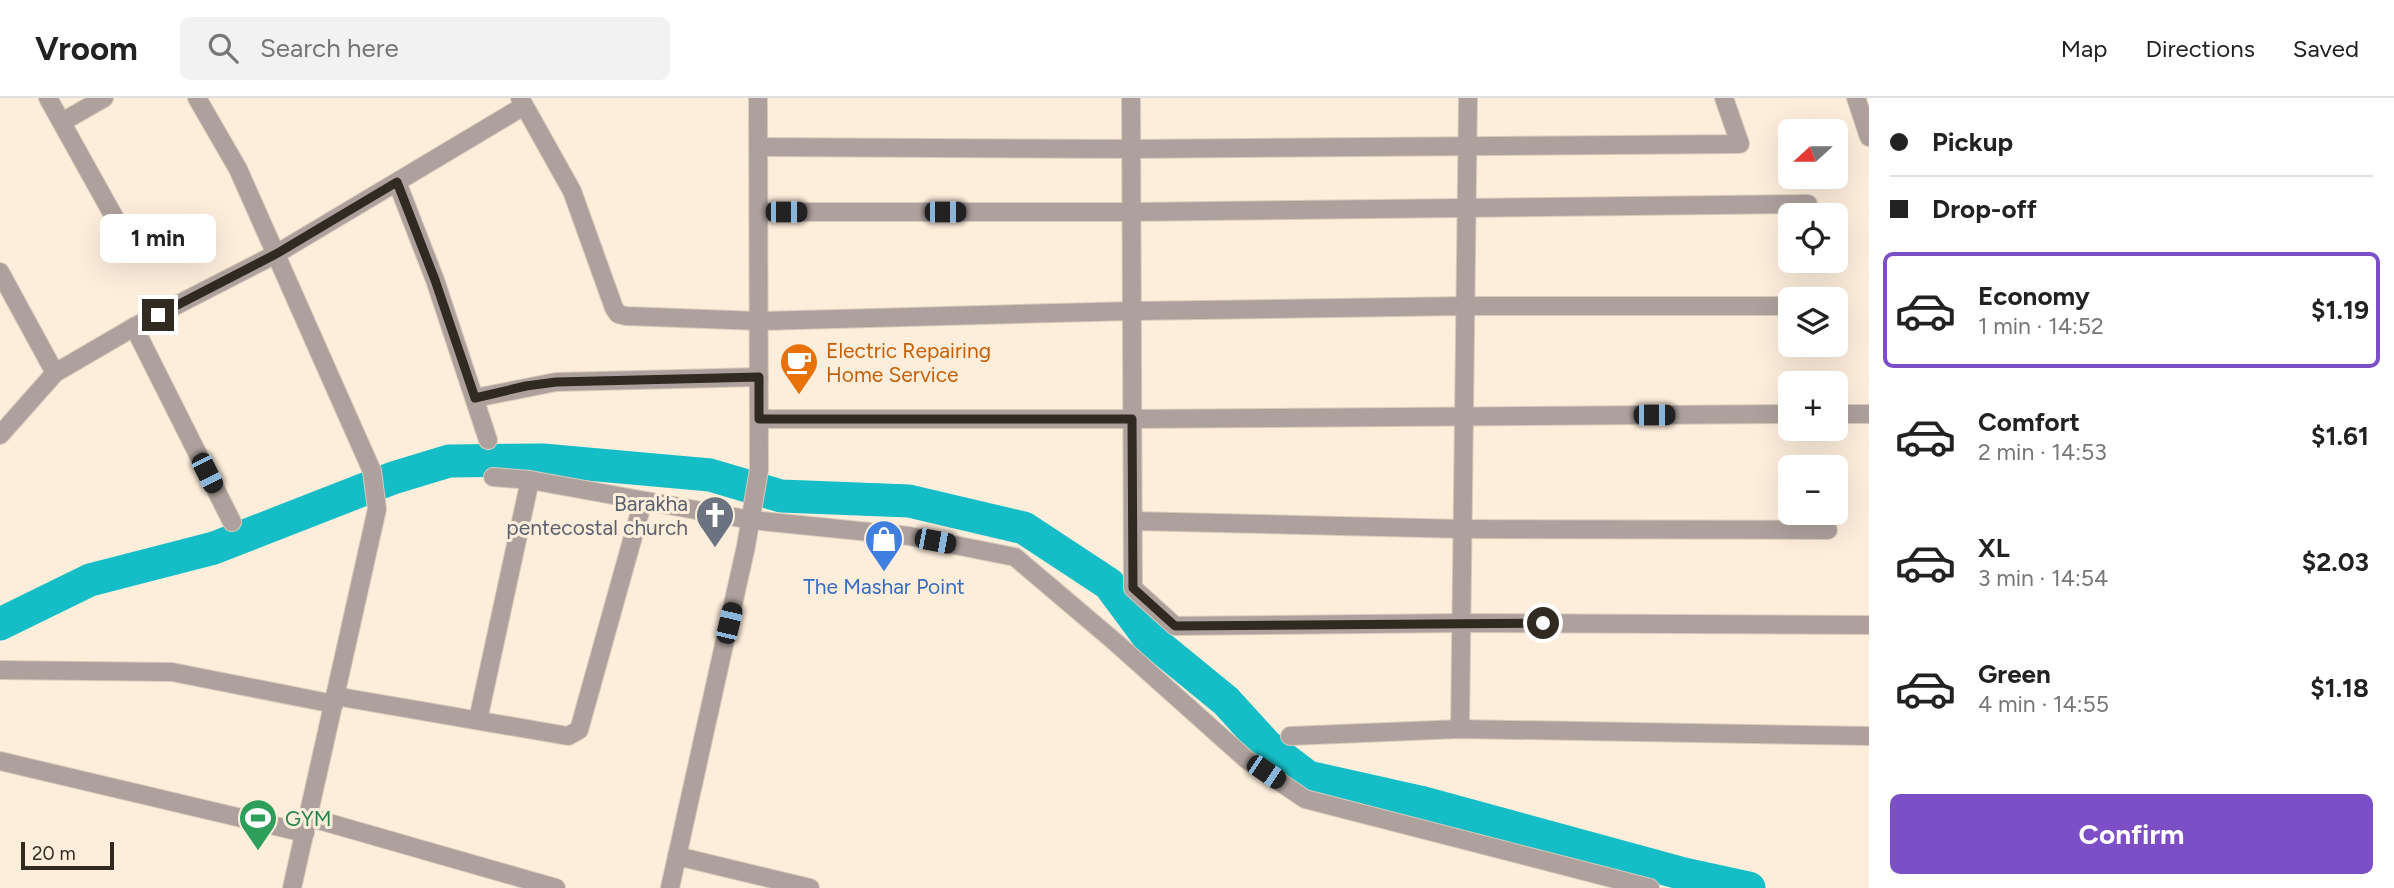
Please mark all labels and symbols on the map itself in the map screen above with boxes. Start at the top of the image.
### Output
north arrow [1778,119,1848,189]
car [766,202,808,223]
car [925,202,967,223]
callout: 1 min [100,214,216,262]
route end [142,299,174,331]
place label: Electric Repairing Home Service [826,338,991,387]
cafe icon: Electric Repairing Home Service [778,341,820,396]
car [1634,405,1676,426]
car [189,450,226,496]
place label: Barakha pentecostal church [506,491,688,540]
church icon: Barakha pentecostal church [694,494,736,549]
shop icon: The Mashar Point [863,518,905,573]
car [913,527,958,555]
place label: The Mashar Point [803,574,965,599]
car [715,600,744,646]
route start [1527,607,1559,639]
car [1243,752,1290,792]
sports icon: GYM [237,797,279,852]
place label: GYM [285,806,331,831]
scale bar [21,839,114,871]

